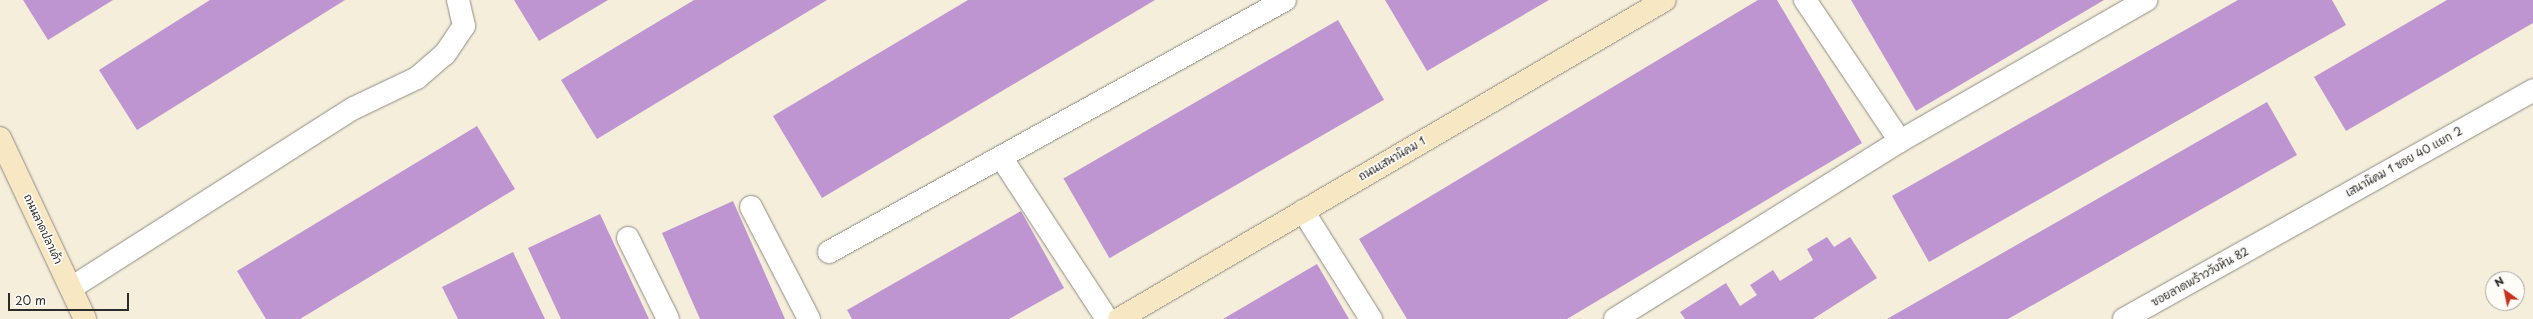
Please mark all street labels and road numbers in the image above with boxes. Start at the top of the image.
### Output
street label: เสนานิคม 1 ซอย 40 แยก 2 [2343,124,2465,200]
street label: ถนนเสนานิคม 1 [1356,135,1428,183]
street label: ถนนลาดปลาเค้า [21,192,65,266]
street label: ซอยลาดพร้าววังหิน 82 [2149,245,2251,309]

